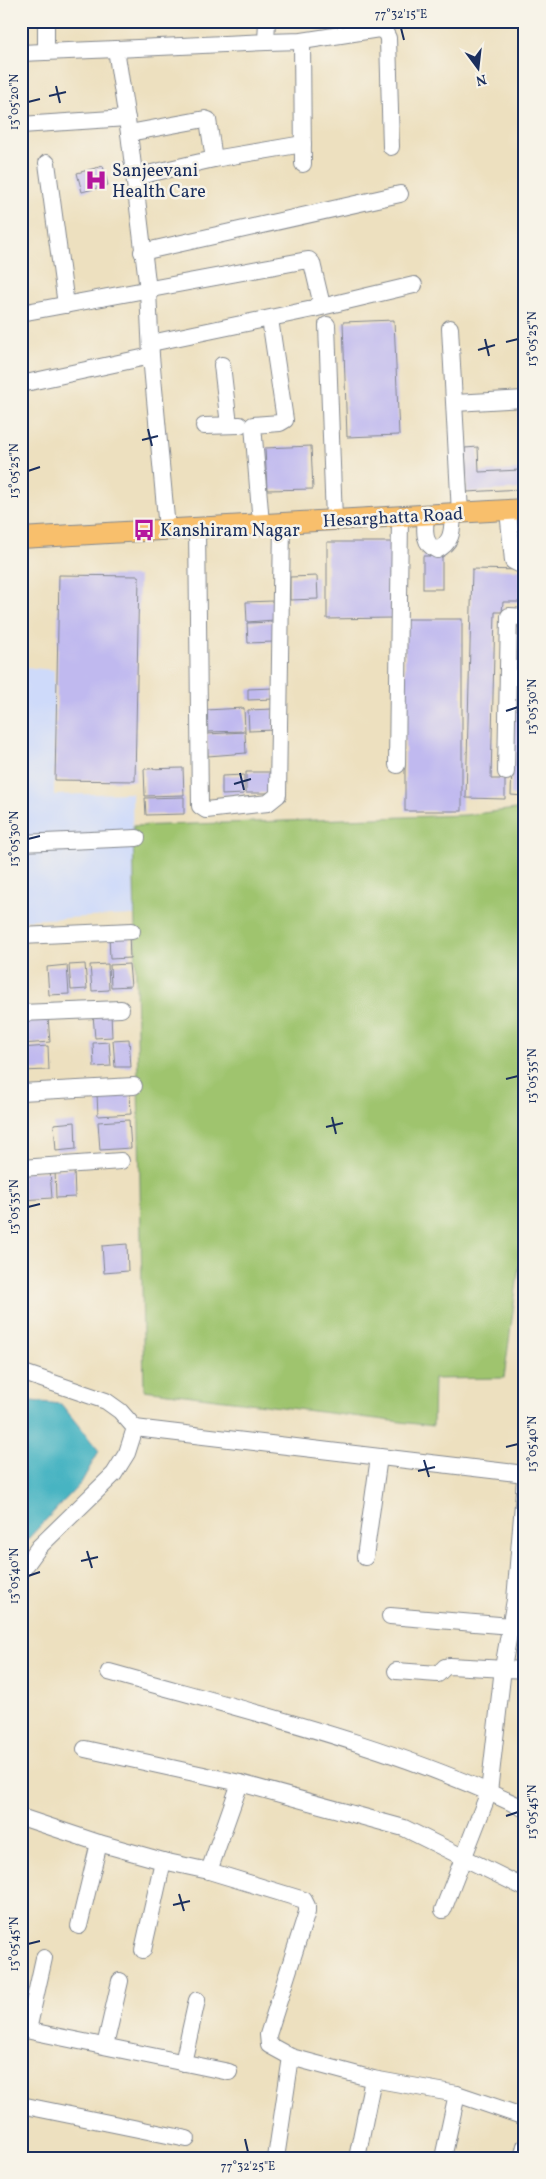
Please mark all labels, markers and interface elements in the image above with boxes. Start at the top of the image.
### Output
text: 77°32'15"E [375,7,427,23]
north arrow [454,42,504,92]
text: N [474,69,488,90]
text: 13°05'20"N [7,74,23,130]
place label: Sanjeevani Health Care [112,159,206,205]
hospital icon: Sanjeevani Health Care [83,167,109,193]
text: 13°05'25"N [525,311,541,367]
text: 13°05'25"N [7,443,23,499]
street label: Hesarghatta Road [322,502,464,535]
bus stop icon: Kanshiram Nagar [131,517,157,543]
place label: Kanshiram Nagar [160,519,300,544]
text: 13°05'30"N [525,679,541,735]
text: 13°05'30"N [7,811,23,867]
text: 13°05'35"N [525,1048,541,1104]
text: 13°05'35"N [7,1179,23,1235]
text: 13°05'40"N [525,1416,541,1472]
text: 13°05'40"N [7,1548,23,1604]
text: 13°05'45"N [525,1784,541,1839]
text: 13°05'45"N [7,1916,23,1971]
text: 77°32'25"E [221,2159,275,2175]

